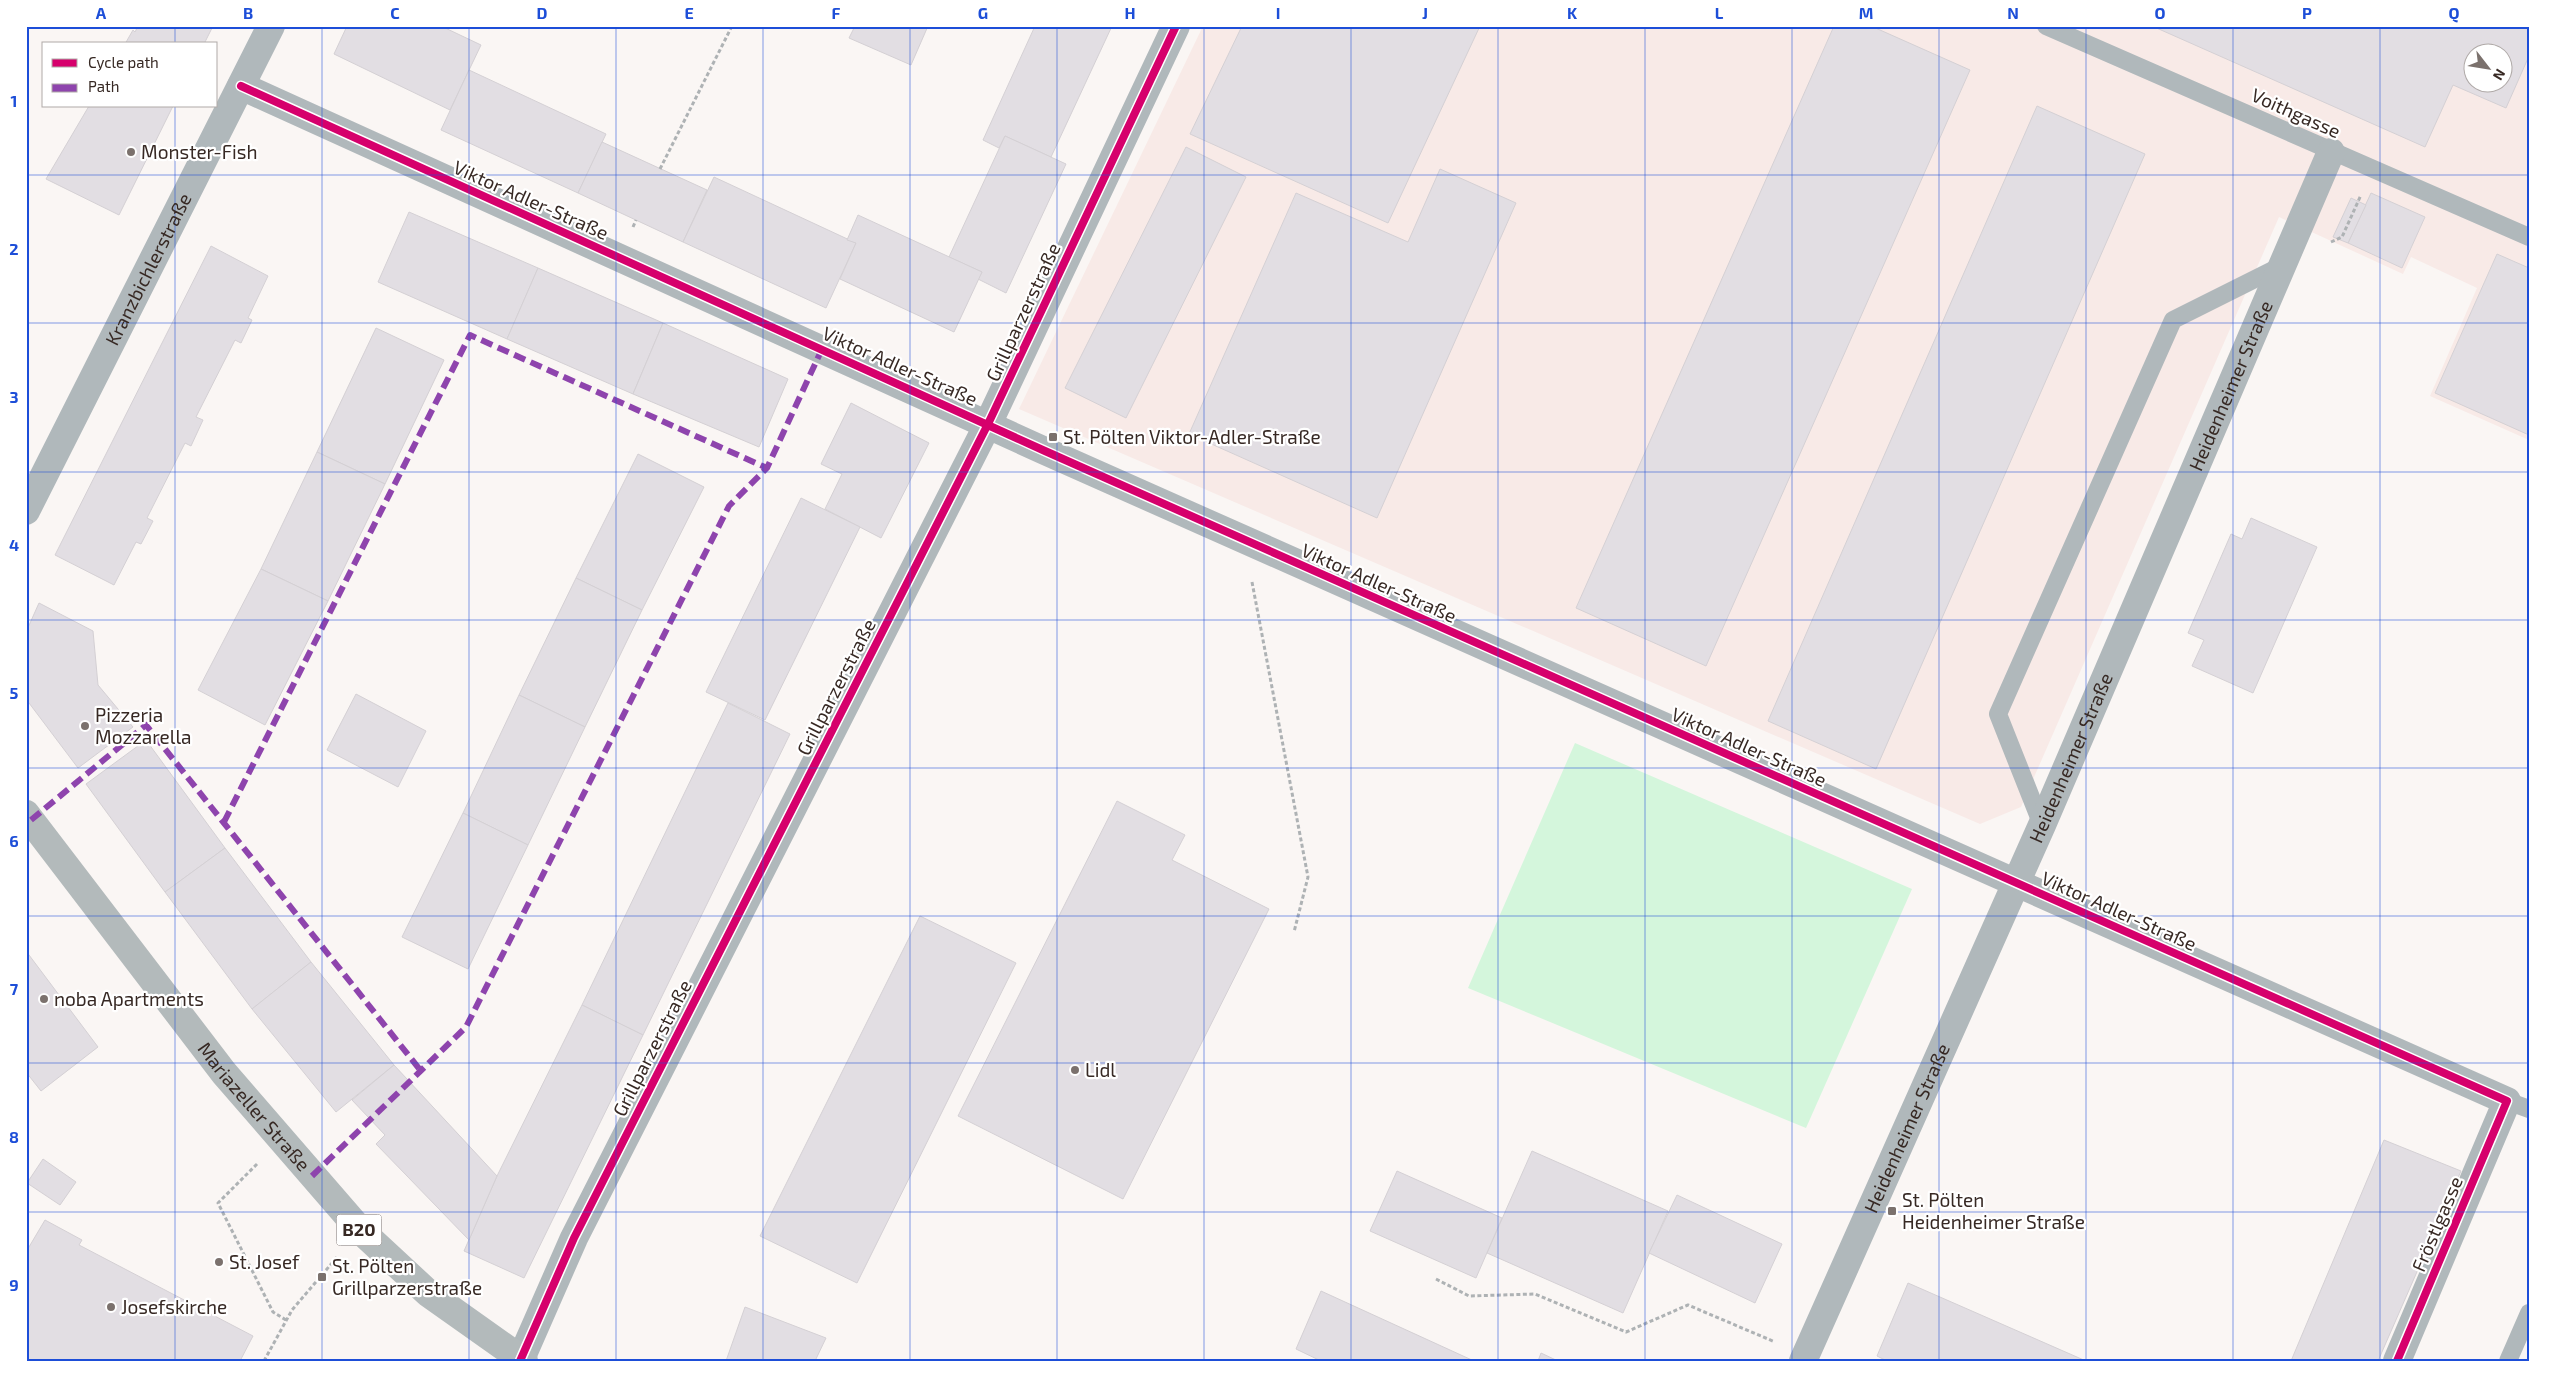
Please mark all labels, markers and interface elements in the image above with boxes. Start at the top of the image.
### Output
text: A [96,3,107,22]
text: B [243,3,253,22]
text: C [390,3,400,22]
text: D [537,3,548,22]
text: E [684,3,694,22]
text: F [832,3,841,22]
text: G [978,3,988,22]
text: H [1124,3,1136,22]
text: I [1276,3,1280,22]
text: J [1422,3,1428,22]
text: K [1567,3,1578,22]
text: L [1715,3,1724,22]
text: M [1859,3,1873,22]
text: N [2007,3,2019,22]
text: O [2154,3,2166,22]
text: P [2302,3,2312,22]
text: Q [2448,3,2460,23]
legend [42,42,218,108]
north arrow [2462,42,2512,92]
text: Cycle path [88,53,159,71]
text: N [2490,66,2509,84]
text: Path [88,77,119,95]
street label: Voithgasse [2248,83,2344,142]
text: 1 [11,91,17,110]
place label: Monster-Fish [141,140,258,163]
marker: Monster-Fish [125,146,137,158]
street label: Viktor Adler-Straße [450,155,612,244]
street label: Kranzbichlerstraße [100,189,196,349]
text: 2 [9,239,19,258]
street label: Grillparzerstraße [980,239,1065,385]
street label: Heidenheimer Straße [2184,297,2277,474]
street label: Viktor Adler-Straße [819,321,981,410]
text: 3 [9,387,19,406]
place label: St. Pölten Viktor-Adler-Straße [1063,425,1321,448]
marker: St. Pölten Viktor-Adler-Straße [1047,431,1059,443]
text: 4 [9,535,19,554]
street label: Viktor Adler-Straße [1298,538,1460,627]
street label: Grillparzerstraße [791,615,880,759]
street label: Heidenheimer Straße [2024,669,2117,846]
text: 5 [10,683,19,702]
street label: Viktor Adler-Straße [1668,702,1830,791]
place label: Pizzeria Mozzarella [95,703,192,748]
marker: Pizzeria Mozzarella [79,720,91,732]
text: 6 [9,831,19,850]
street label: Viktor Adler-Straße [2038,866,2200,955]
street label: Grillparzerstraße [607,976,696,1120]
text: 7 [10,979,19,998]
place label: noba Apartments [54,987,204,1010]
marker: noba Apartments [38,993,50,1005]
street label: Mariazeller Straße [193,1037,315,1175]
street label: Heidenheimer Straße [1859,1040,1954,1216]
place label: Lidl [1085,1058,1116,1081]
marker: Lidl [1069,1064,1081,1076]
text: 8 [9,1127,19,1146]
street label: Fröstlgasse [2406,1173,2467,1275]
place label: St. Pölten Heidenheimer Straße [1902,1188,2085,1233]
marker: St. Pölten Heidenheimer Straße [1886,1205,1898,1217]
road number: B20 [336,1214,382,1246]
place label: St. Josef [229,1250,300,1273]
place label: St. Pölten Grillparzerstraße [332,1254,482,1299]
marker: St. Josef [213,1256,225,1268]
marker: St. Pölten Grillparzerstraße [316,1271,328,1283]
text: 9 [9,1275,19,1294]
place label: Josefskirche [121,1295,227,1318]
marker: Josefskirche [105,1301,117,1313]

